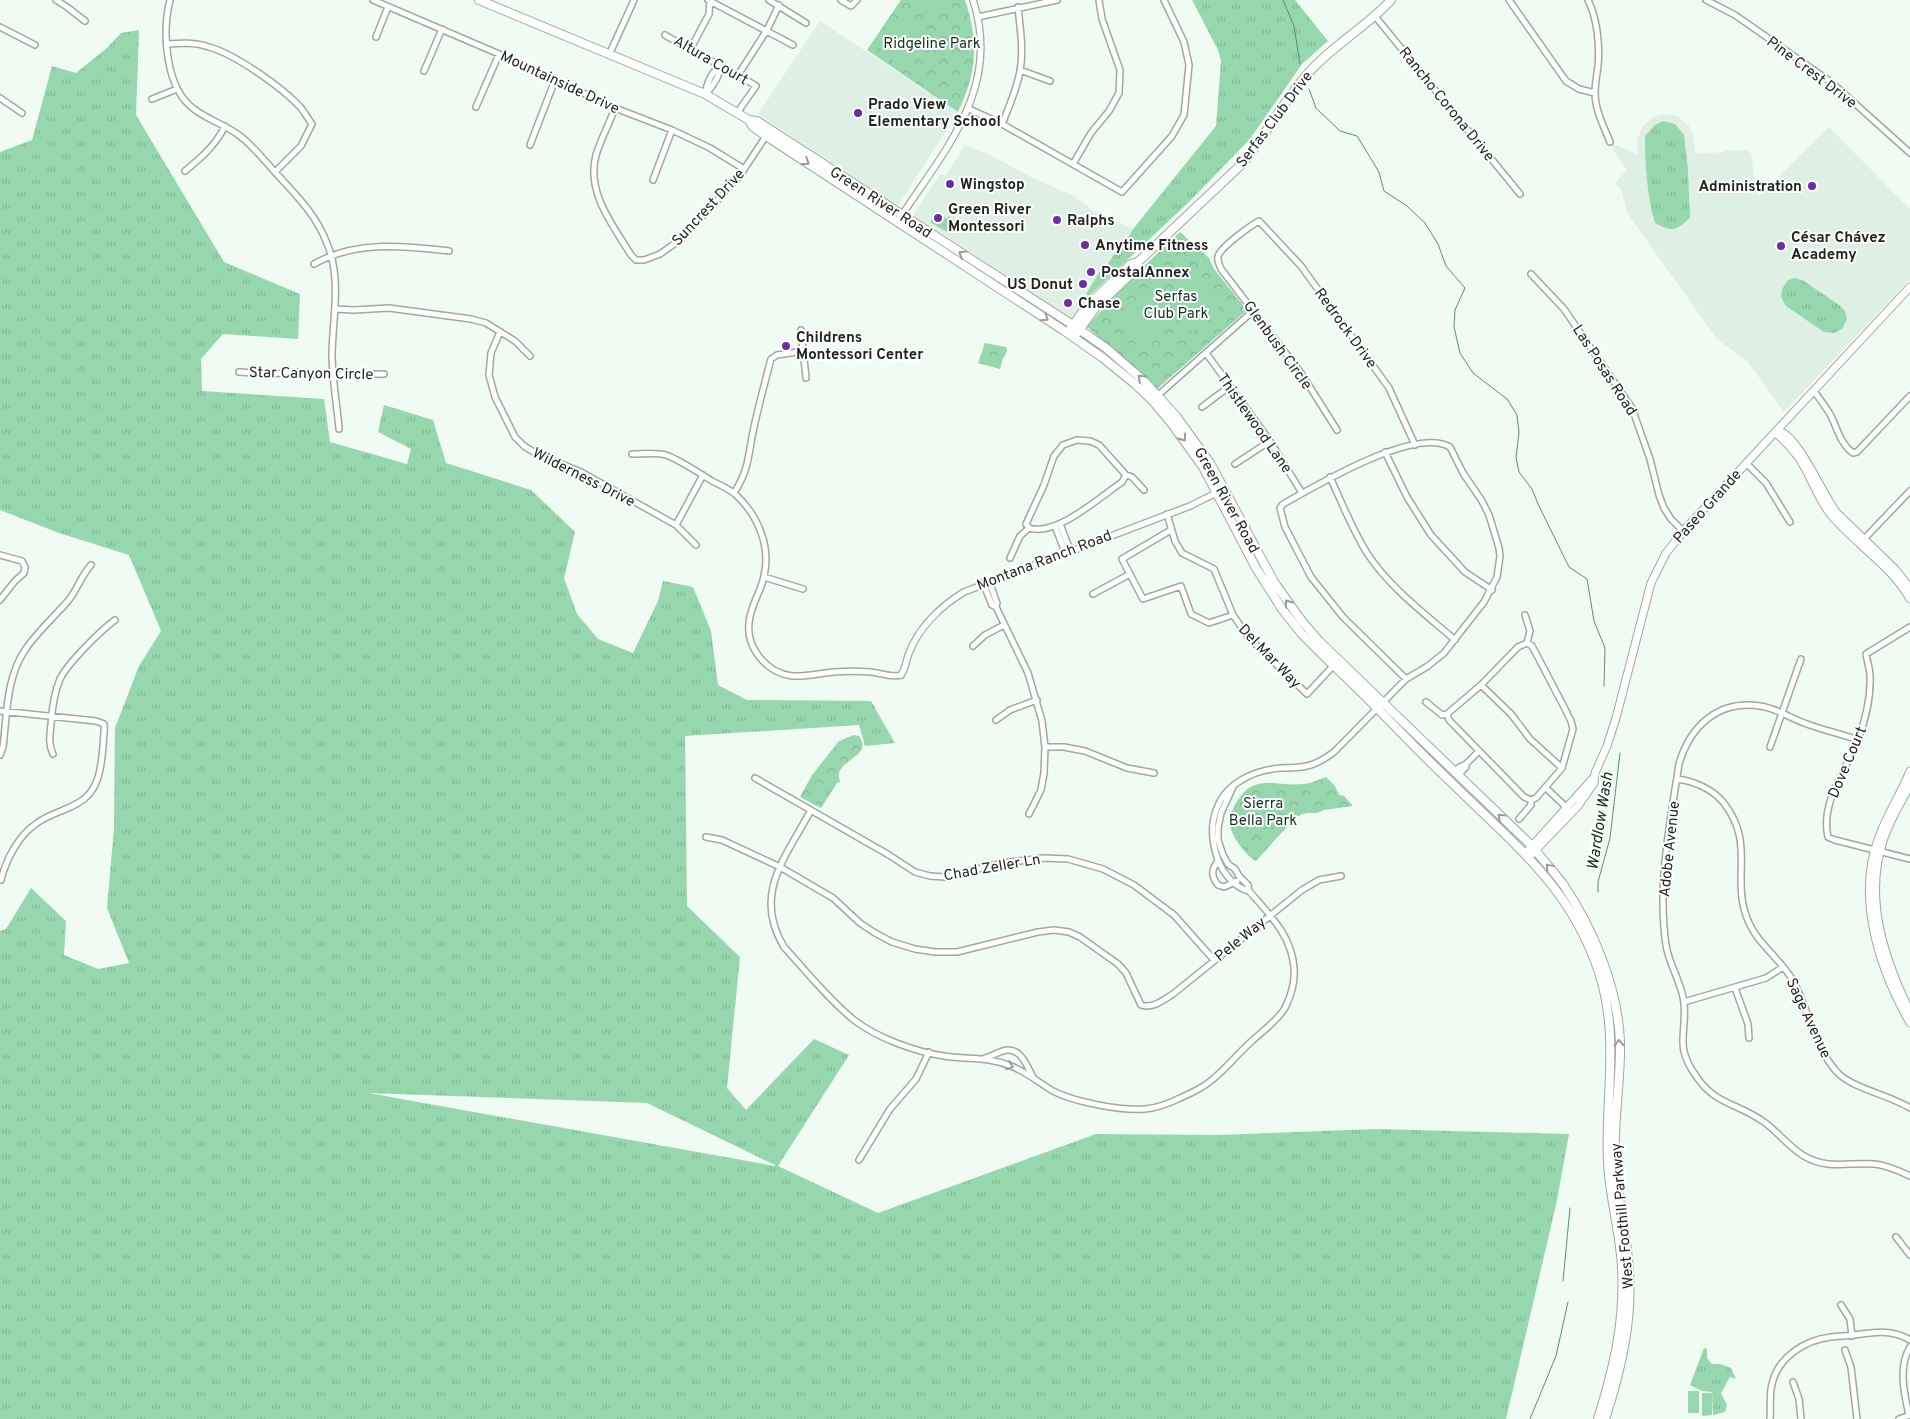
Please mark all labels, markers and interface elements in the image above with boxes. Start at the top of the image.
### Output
street label: Altura Court [669,32,751,90]
street label: Pine Crest Drive [1762,33,1860,113]
park label: Ridgeline Park [883,35,981,54]
street label: Rancho Corona Drive [1394,44,1498,166]
street label: Mountainside Drive [497,47,622,119]
street label: Serfas Club Drive [1233,68,1318,172]
place label: Prado View Elementary School [868,96,1001,132]
marker: Prado View Elementary School [852,107,864,119]
one-way arrow [801,156,810,166]
street label: Green River Road [826,163,935,243]
street label: Suncrest Drive [668,165,750,251]
place label: Wingstop [960,176,1025,195]
marker: Wingstop [944,178,956,190]
place label: Administration [1699,178,1802,197]
marker: Administration [1806,180,1818,192]
place label: Green River Montessori [948,201,1032,237]
marker: Green River Montessori [932,212,944,224]
place label: Ralphs [1067,212,1115,231]
marker: Ralphs [1051,214,1063,226]
place label: César Chávez Academy [1791,229,1886,265]
place label: Anytime Fitness [1095,237,1208,256]
marker: Anytime Fitness [1079,239,1091,251]
marker: César Chávez Academy [1775,240,1787,252]
one-way arrow [958,250,967,260]
place label: PostalAnnex [1101,264,1190,283]
marker: PostalAnnex [1085,266,1097,278]
place label: US Donut [1007,276,1073,295]
marker: US Donut [1077,278,1089,290]
street label: Redrock Drive [1309,285,1380,373]
park label: Serfas Club Park [1144,288,1209,324]
place label: Chase [1078,295,1120,314]
marker: Chase [1062,297,1074,309]
street label: Glenbush Circle [1238,298,1315,394]
one-way arrow [1040,312,1049,321]
street label: Las Posas Road [1567,322,1640,420]
place label: Childrens Montessori Center [796,329,924,365]
marker: Childrens Montessori Center [780,340,792,352]
street label: Star Canyon Circle [249,364,373,385]
street label: Thistlewood Lane [1212,370,1295,478]
one-way arrow [1138,375,1147,384]
one-way arrow [1177,432,1186,442]
street label: Wilderness Drive [529,444,638,512]
street label: Green River Road [1189,445,1263,557]
street label: Paseo Grande [1670,466,1746,548]
street label: Montana Ranch Road [974,527,1115,596]
one-way arrow [1286,600,1294,609]
street label: Del Mar Way [1233,621,1304,693]
street label: Dove Court [1825,724,1872,801]
water label: Wardlow Wash [1583,771,1619,872]
park label: Sierra Bella Park [1229,795,1297,831]
street label: Adobe Avenue [1656,800,1685,898]
one-way arrow [1498,814,1507,823]
street label: Chad Zeller Ln [942,851,1042,886]
one-way arrow [1546,864,1555,873]
street label: Pele Way [1211,914,1271,967]
street label: Sage Avenue [1781,975,1835,1062]
one-way arrow [1614,1038,1625,1046]
one-way arrow [1005,1060,1014,1070]
street label: West Foothill Parkway [1608,1142,1639,1290]

